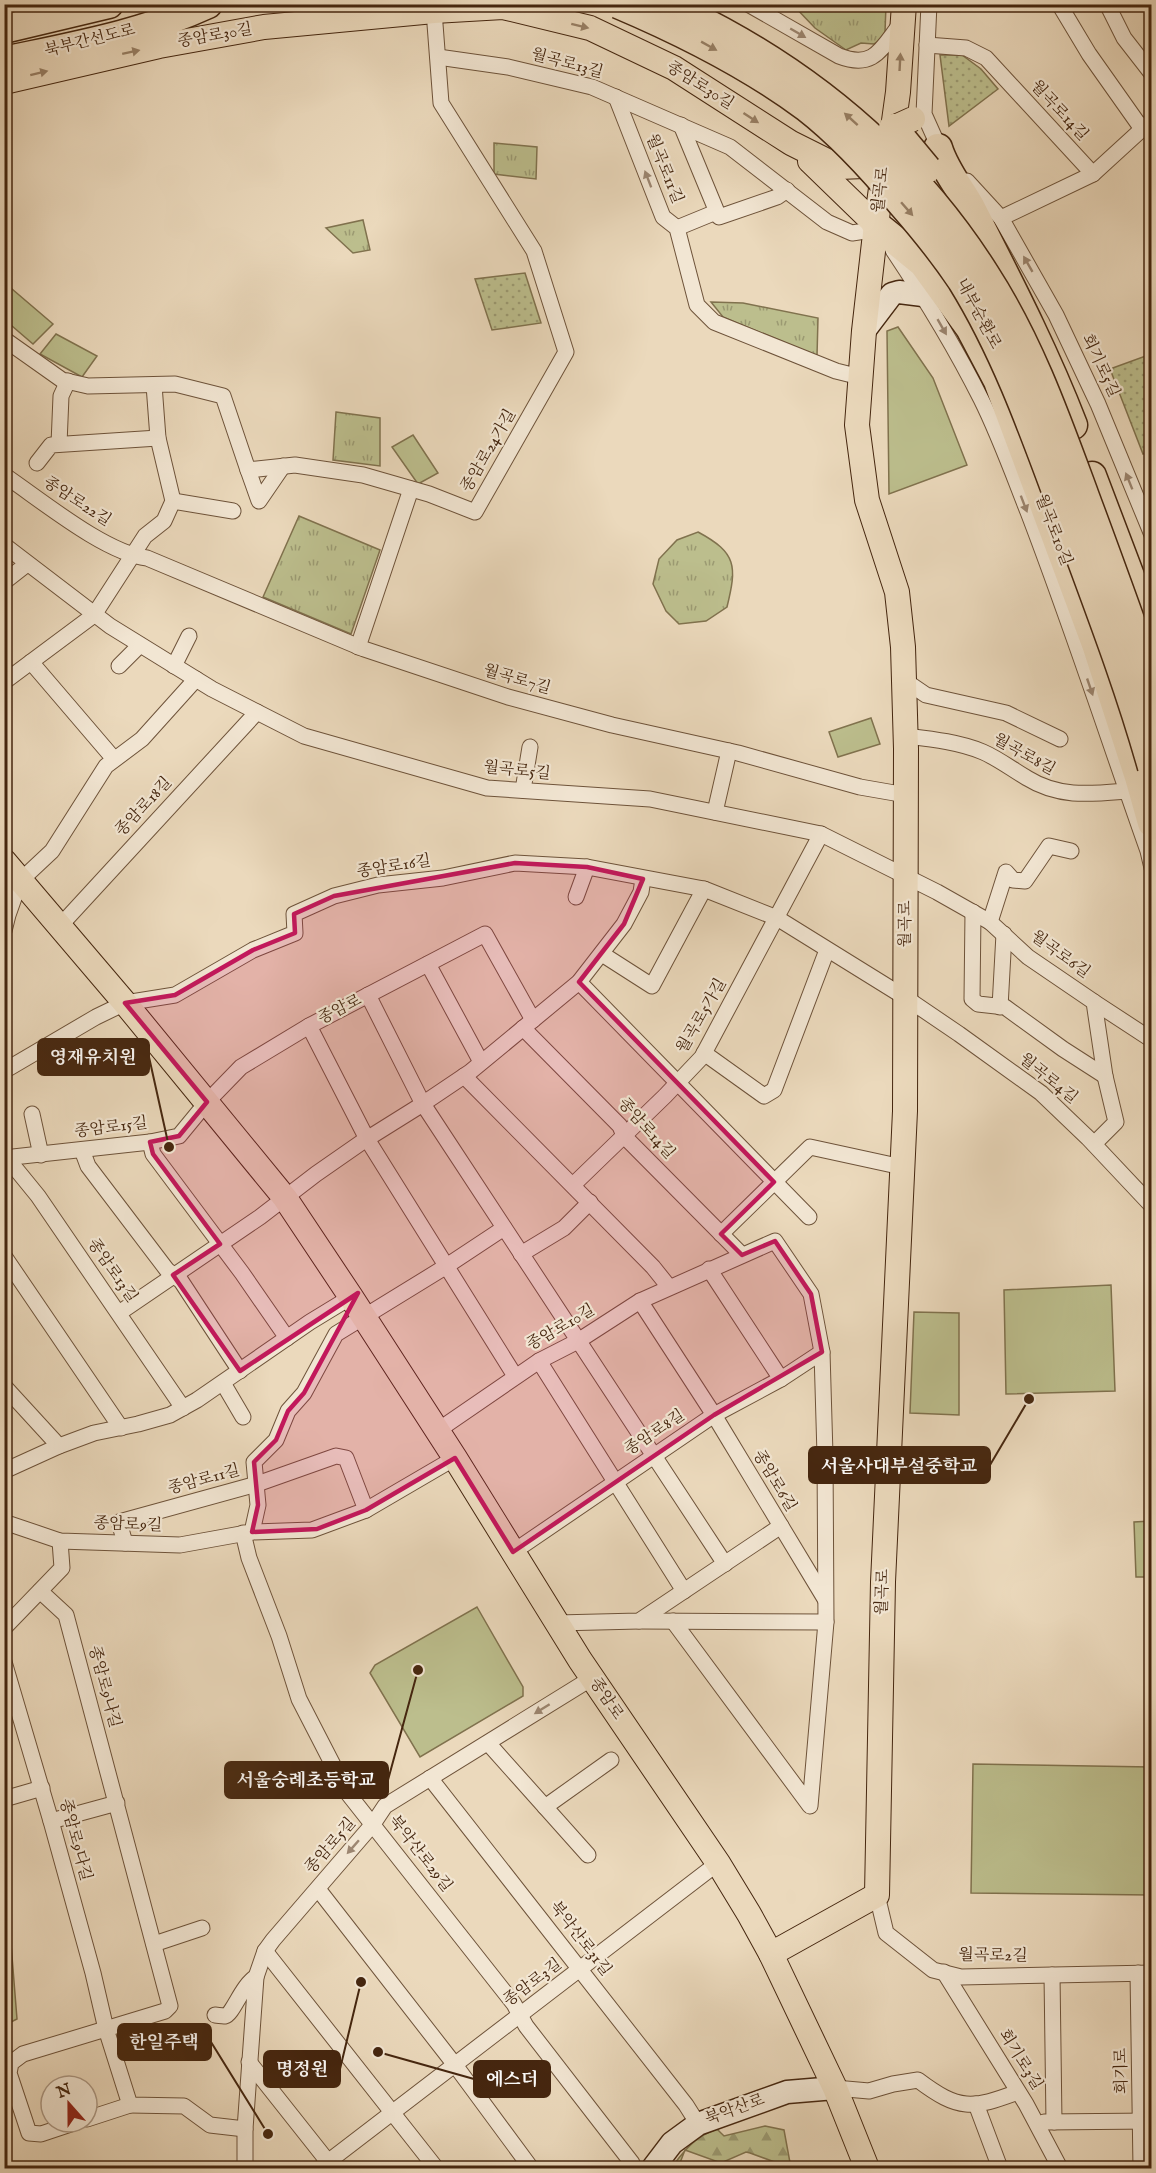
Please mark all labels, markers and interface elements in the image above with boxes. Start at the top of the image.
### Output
street label: 북부간선도로 [43,20,138,62]
street label: 종암로30길 [176,20,254,52]
one-way arrow [571,22,589,31]
one-way arrow [790,28,807,38]
one-way arrow [701,41,718,51]
street label: 월곡로13길 [529,45,605,83]
one-way arrow [121,47,140,56]
one-way arrow [896,53,905,72]
street label: 종암로30길 [663,57,737,115]
one-way arrow [30,68,48,78]
street label: 월곡로14길 [1026,77,1092,145]
one-way arrow [743,112,759,124]
one-way arrow [844,113,859,126]
street label: 월곡로11길 [641,131,687,207]
street label: 월곡로 [868,165,894,214]
one-way arrow [643,170,653,188]
one-way arrow [900,201,913,216]
one-way arrow [1022,256,1033,272]
street label: 내부순환로 [951,275,1005,353]
one-way arrow [936,319,946,336]
street label: 회기로5길 [1077,331,1123,401]
street label: 종암로24가길 [457,406,521,496]
one-way arrow [1124,472,1134,490]
street label: 종암로22길 [39,473,115,531]
street label: 월곡로10길 [1030,491,1076,569]
one-way arrow [1019,495,1029,513]
street label: 월곡로7길 [481,661,553,699]
one-way arrow [1086,678,1096,696]
street label: 월곡로8길 [989,730,1059,780]
street label: 월곡로5길 [482,758,552,784]
street label: 종암로18길 [111,773,177,841]
street label: 종암로16길 [356,851,432,883]
street label: 월곡로 [896,900,916,947]
street label: 월곡로6길 [1026,927,1094,983]
street label: 월곡로5가길 [673,975,731,1057]
street label: 종암로 [315,990,366,1029]
callout: 영재유치원 [38,1039,149,1075]
text: 영재유치원 [50,1047,136,1070]
street label: 월곡로4길 [1015,1049,1081,1109]
street label: 종암로14길 [613,1094,679,1164]
street label: 종암로15길 [73,1114,149,1142]
street label: 종암로13길 [83,1235,141,1307]
street label: 종암로10길 [523,1300,599,1356]
street label: 종암로8길 [621,1406,689,1460]
street label: 종암로6길 [748,1446,800,1516]
callout: 서울사대부설중학교 [809,1447,990,1483]
text: 서울사대부설중학교 [821,1456,978,1479]
street label: 종암로11길 [166,1461,242,1499]
street label: 종암로9길 [93,1514,163,1536]
street label: 월곡로 [872,1568,894,1616]
street label: 종암로9나길 [83,1644,125,1730]
street label: 종암로 [585,1674,628,1724]
one-way arrow [534,1703,550,1714]
callout: 서울숭례초등학교 [225,1762,388,1798]
text: 서울숭례초등학교 [236,1770,376,1793]
street label: 종암로9다길 [54,1797,96,1883]
street label: 북악산로29길 [384,1812,456,1896]
street label: 종암로5길 [301,1814,361,1878]
one-way arrow [347,1839,360,1855]
street label: 북악산로31길 [545,1898,615,1980]
street label: 월곡로2길 [958,1945,1028,1967]
street label: 종암로3길 [500,1955,566,2011]
callout: 한일주택 [118,2024,211,2060]
street label: 회기로3길 [994,2026,1046,2094]
text: 한일주택 [129,2032,199,2055]
street label: 회기로 [1112,2047,1132,2094]
callout: 명정원 [264,2051,340,2087]
text: 명정원 [276,2059,328,2082]
callout: 에스더 [474,2061,550,2097]
text: 에스더 [486,2069,538,2092]
north arrow [39,2074,99,2134]
text: N [53,2080,75,2104]
street label: 북악산로 [703,2090,768,2130]

